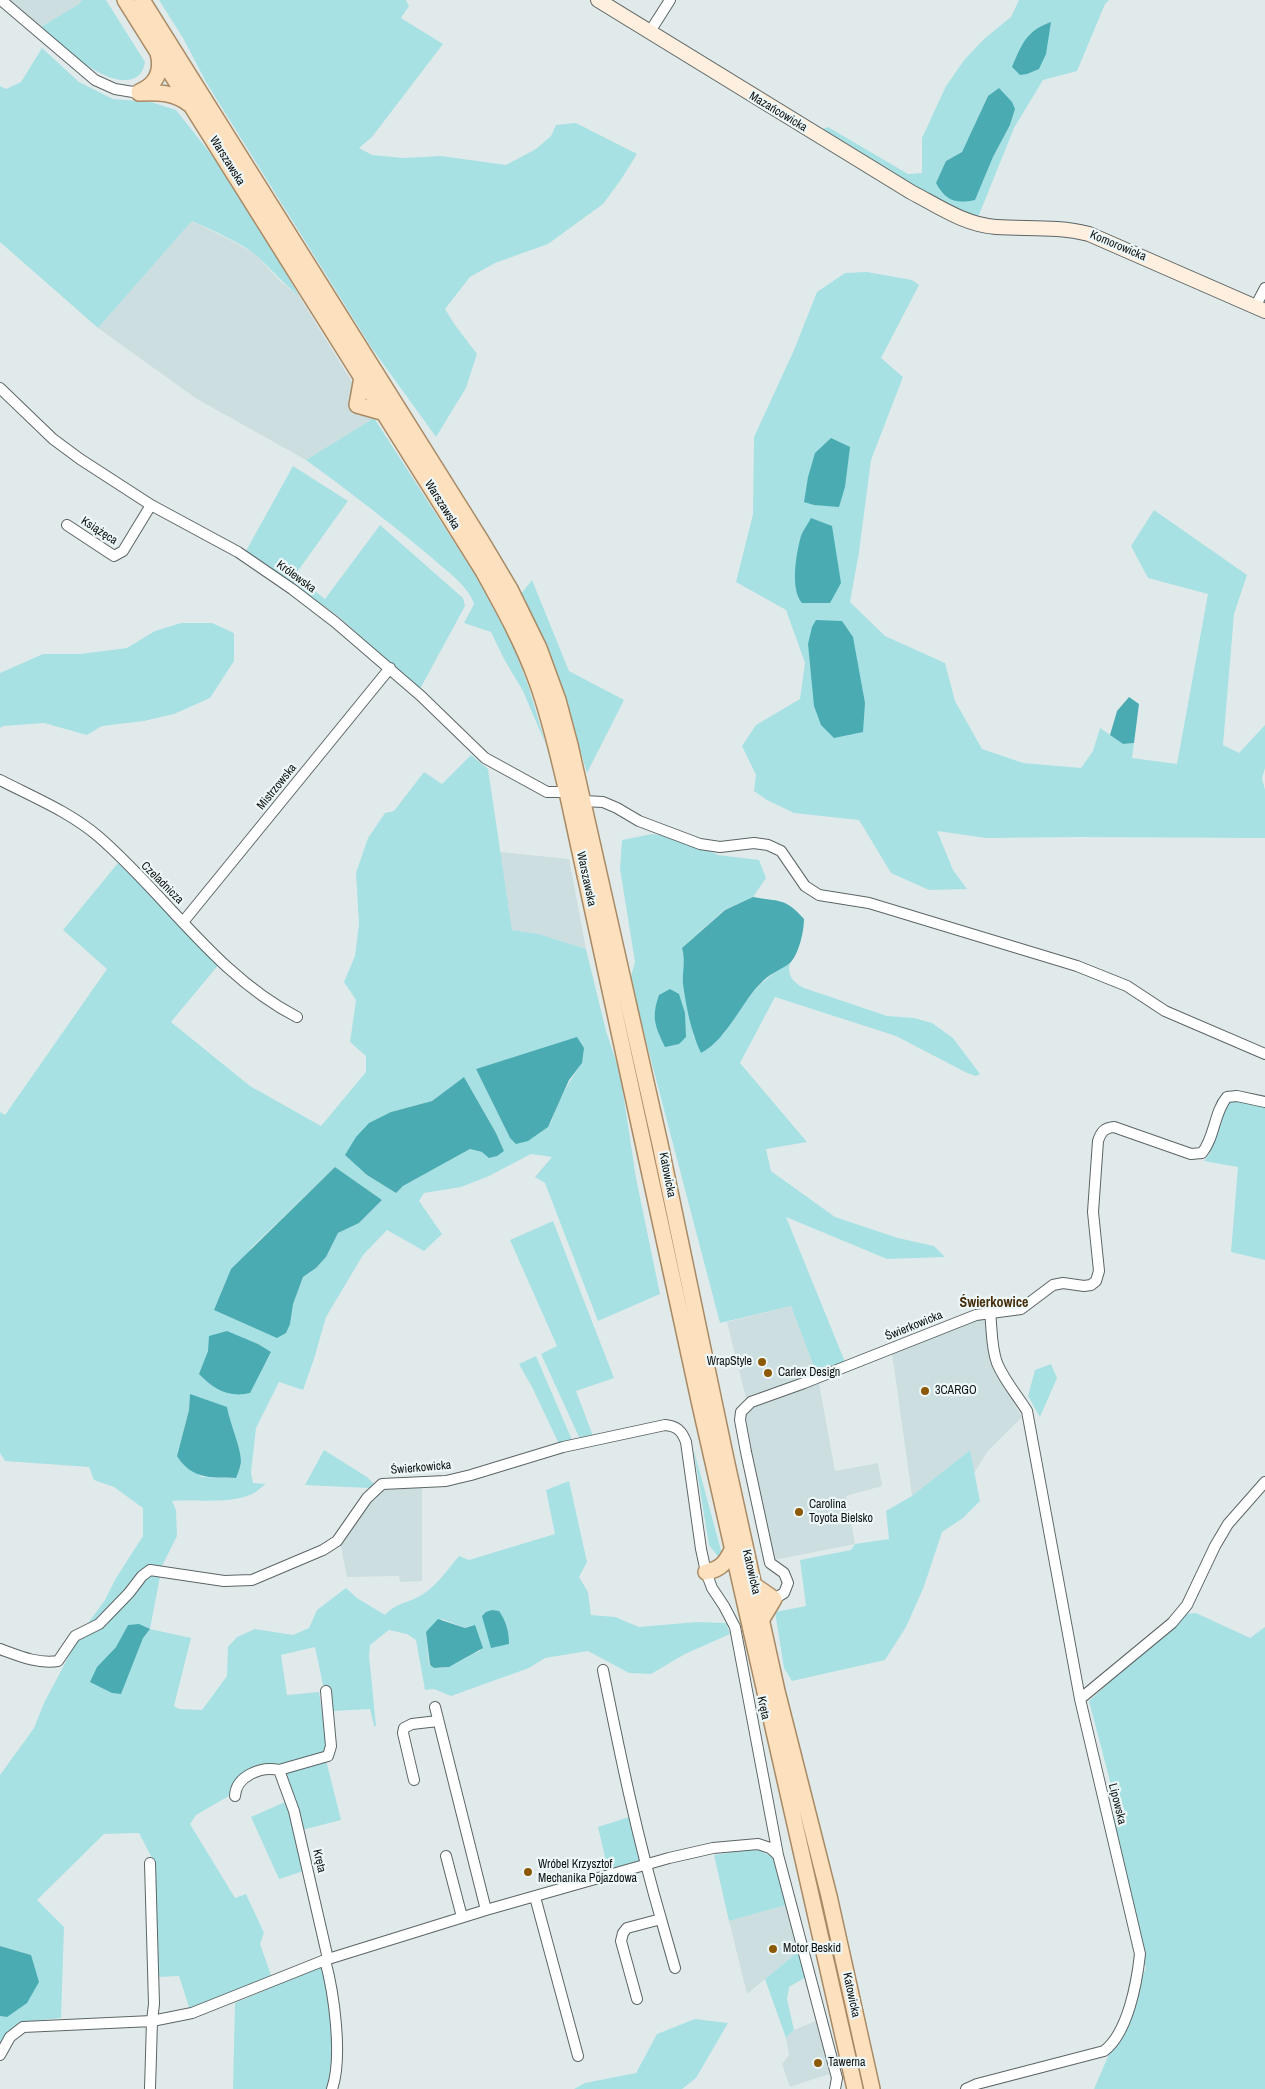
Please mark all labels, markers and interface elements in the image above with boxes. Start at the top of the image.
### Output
street label: Mazańcowicka [746,89,810,135]
street label: Warszawska [206,134,248,188]
street label: Komorowicka [1088,228,1148,264]
street label: Warszawska [421,478,463,532]
street label: Książęca [78,514,120,548]
street label: Królewska [273,558,319,596]
street label: Mistrzowska [254,761,300,813]
street label: Warszawska [573,850,599,908]
street label: Czeladnicza [138,859,186,907]
street label: Katowicka [656,1151,678,1199]
district label: Świerkowice [960,1295,1028,1311]
street label: Świerkowicka [883,1308,945,1344]
place label: WrapStyle [707,1355,752,1369]
marker: WrapStyle [756,1356,768,1368]
place label: Carlex Design [778,1366,840,1380]
marker: Carlex Design [762,1367,774,1379]
place label: 3CARGO [935,1384,977,1398]
marker: 3CARGO [919,1385,931,1397]
street label: Świerkowicka [390,1458,452,1478]
place label: Carolina Toyota Bielsko [809,1498,873,1526]
marker: Carolina Toyota Bielsko [793,1506,805,1518]
street label: Katowicka [739,1548,763,1596]
street label: Kręta [754,1695,772,1721]
street label: Lipowska [1105,1782,1129,1826]
street label: Kręta [309,1848,329,1874]
place label: Wróbel Krzysztof Mechanika Pojazdowa [538,1858,637,1886]
marker: Wróbel Krzysztof Mechanika Pojazdowa [522,1866,534,1878]
place label: Motor Beskid [783,1942,841,1956]
marker: Motor Beskid [767,1943,779,1955]
street label: Katowicka [839,1971,863,2019]
place label: Tawerna [828,2056,865,2070]
marker: Tawerna [812,2057,824,2069]

